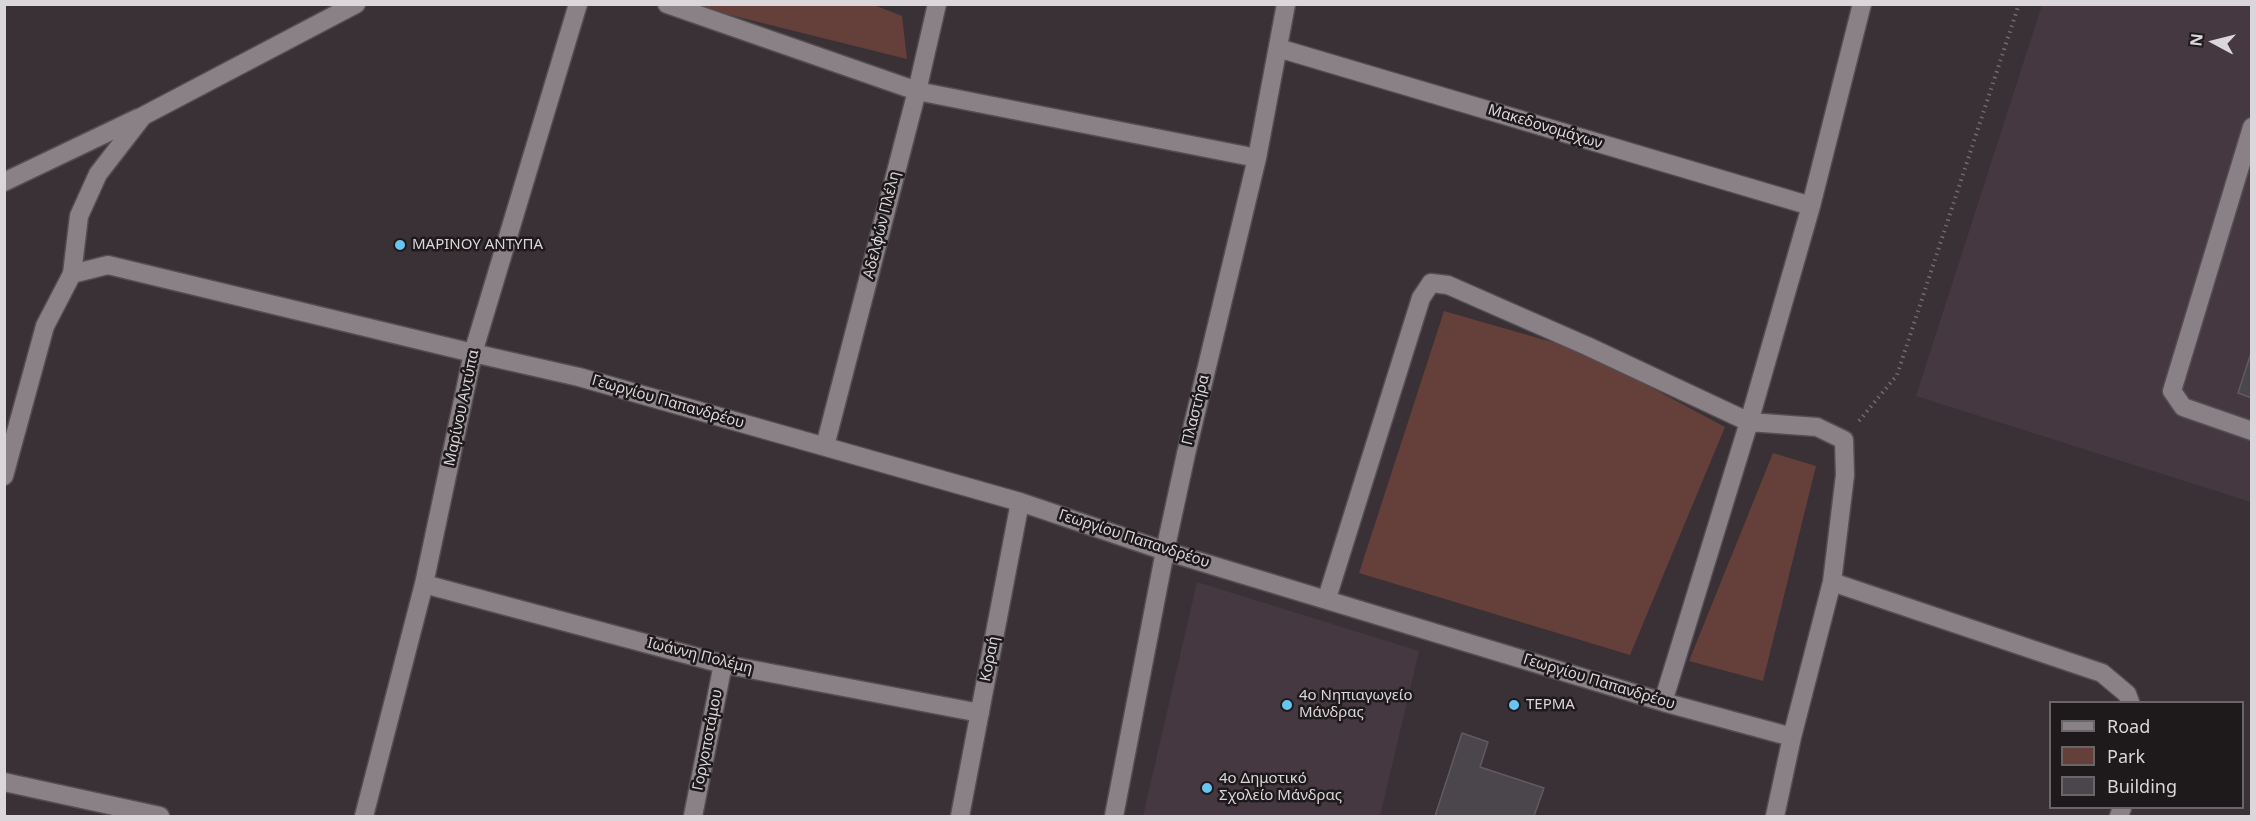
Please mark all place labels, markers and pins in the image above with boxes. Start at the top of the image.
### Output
place label: ΜΑΡΙΝΟΥ ΑΝΤΥΠΑ [412,236,543,254]
marker: ΜΑΡΙΝΟΥ ΑΝΤΥΠΑ [393,238,407,252]
place label: 4ο Νηπιαγωγείο Μάνδρας [1299,687,1412,722]
place label: ΤΕΡΜΑ [1526,696,1575,714]
marker: 4ο Νηπιαγωγείο Μάνδρας [1280,698,1294,712]
marker: ΤΕΡΜΑ [1507,698,1521,712]
place label: 4ο Δημοτικό Σχολείο Μάνδρας [1219,770,1342,805]
marker: 4ο Δημοτικό Σχολείο Μάνδρας [1200,781,1214,795]

